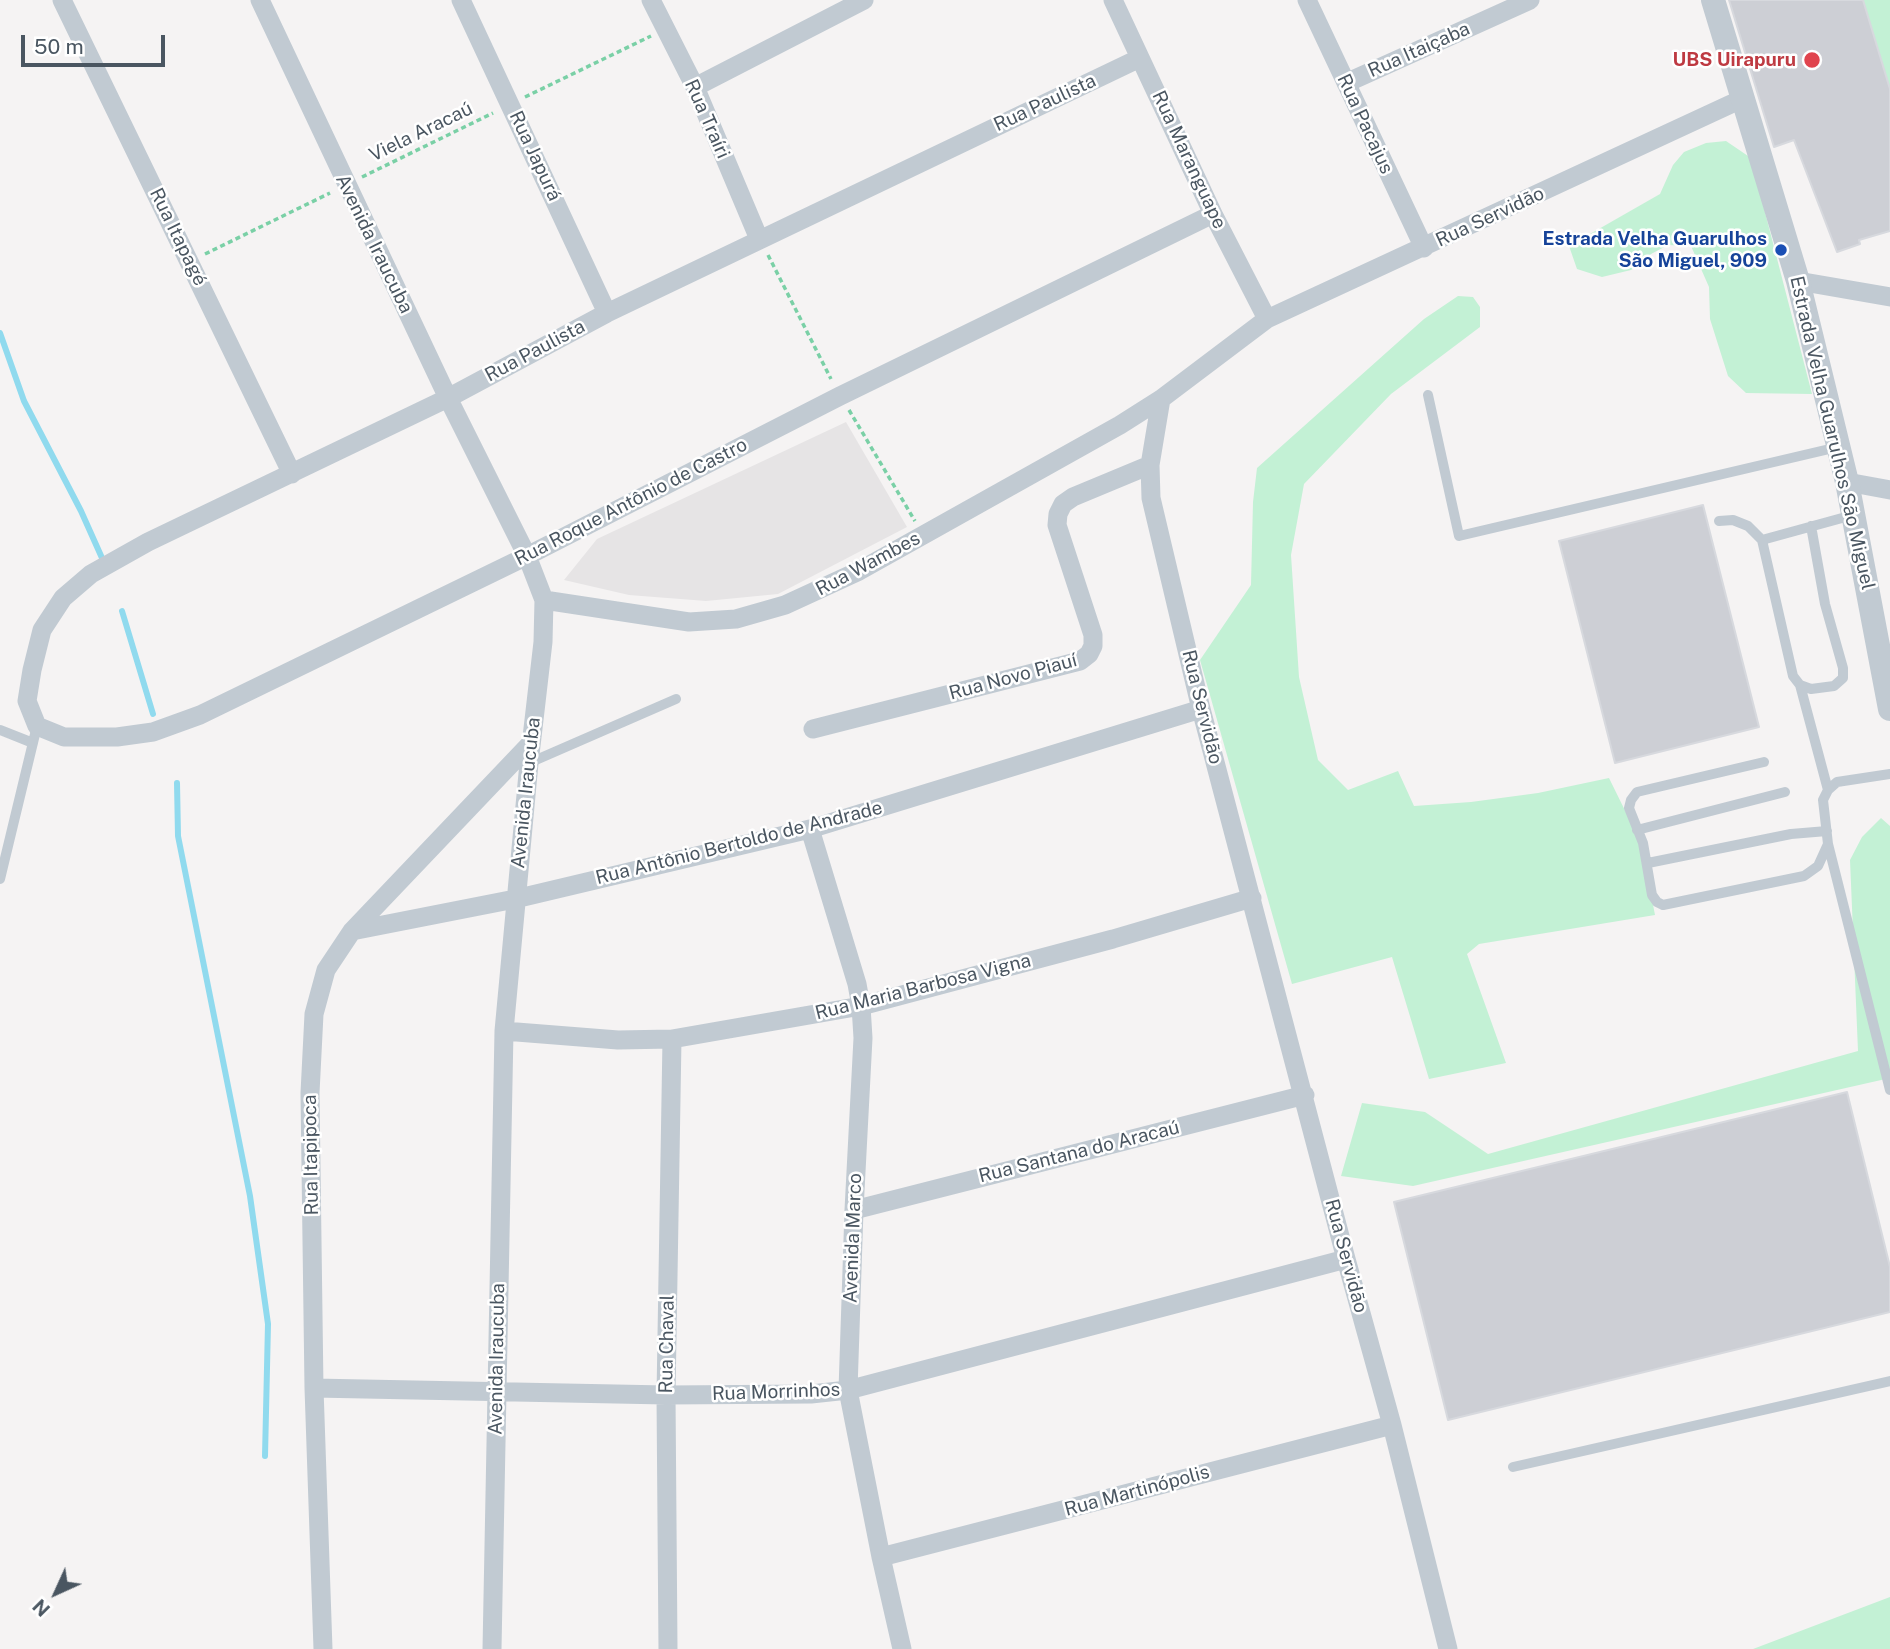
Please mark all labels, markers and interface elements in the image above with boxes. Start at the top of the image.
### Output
street label: Rua Itaiçaba [1365,17,1473,83]
scale bar [24,21,168,65]
text: 50 m [34,34,84,59]
place label: UBS Uirapuru [1672,49,1796,71]
marker: UBS Uirapuru [1802,50,1822,70]
street label: Rua Paulista [990,69,1100,137]
street label: Rua Pacajus [1332,70,1398,178]
street label: Rua Traíri [680,76,734,162]
street label: Rua Maranguape [1147,87,1231,233]
street label: Viela Aracaú [366,97,476,167]
street label: Rua Japurá [504,107,566,205]
street label: Avenida Iraucuba [330,171,418,317]
street label: Rua Servidão [1432,182,1548,252]
street label: Rua Itapagé [145,184,211,290]
place label: Estrada Velha Guarulhos São Miguel, 909 [1543,228,1767,272]
marker: Estrada Velha Guarulhos São Miguel, 909 [1773,242,1789,258]
street label: Estrada Velha Guarulhos São Miguel [1785,274,1879,592]
street label: Rua Paulista [481,315,589,387]
street label: Rua Roque Antônio de Castro [511,433,751,571]
street label: Rua Wambes [812,527,924,601]
street label: Rua Servidão [1177,648,1227,766]
street label: Rua Novo Piauí [947,649,1079,705]
street label: Avenida Iraucuba [507,716,545,870]
street label: Rua Antônio Bertoldo de Andrade [593,796,885,890]
street label: Rua Maria Barbosa Vigna [813,949,1033,1025]
street label: Rua Itapipoca [299,1094,323,1216]
street label: Rua Santana do Aracaú [976,1116,1182,1188]
street label: Avenida Marco [839,1173,867,1303]
street label: Rua Servidão [1320,1197,1372,1315]
street label: Avenida Iraucuba [484,1283,510,1435]
street label: Rua Chaval [655,1294,679,1394]
street label: Rua Morrinhos [712,1378,840,1406]
street label: Rua Martinópolis [1062,1461,1212,1521]
north arrow [21,1558,91,1628]
text: N [28,1595,54,1621]

